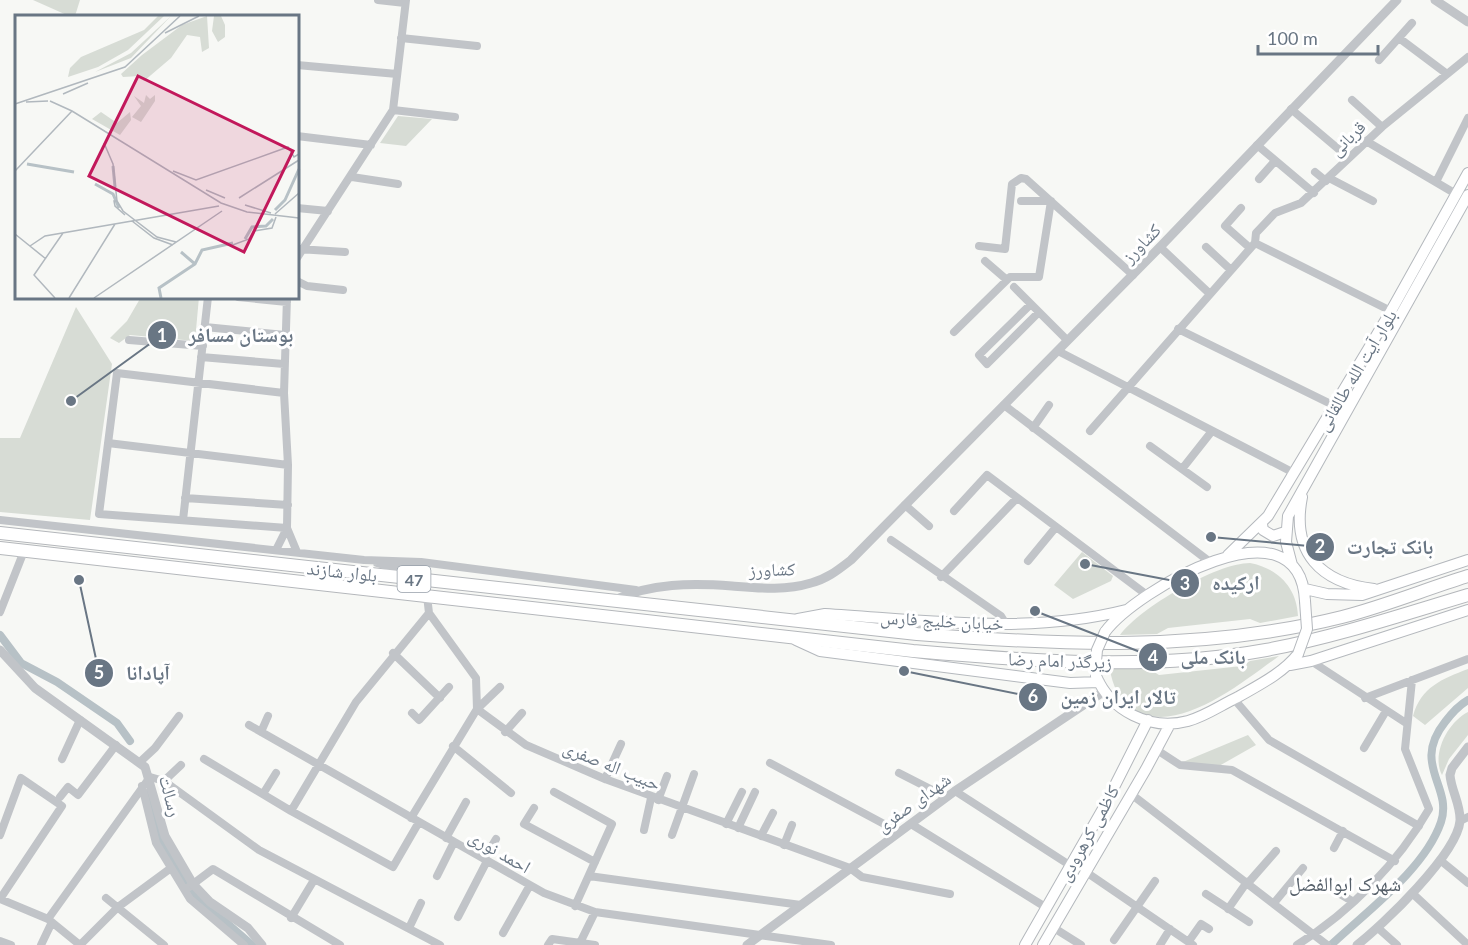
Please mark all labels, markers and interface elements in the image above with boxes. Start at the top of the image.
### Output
inset map [15,15,298,298]
scale bar [1258,18,1378,56]
text: 100 m [1267,27,1318,49]
street label: قربانی [1324,116,1370,161]
street label: کشاورز [1116,218,1165,268]
street label: بلوار آیت الله طالقانی [1311,305,1402,435]
callout: بوستان مسافر [147,316,306,354]
text: بوستان مسافر [188,322,293,347]
text: 1 [157,324,167,346]
callout: بانک تجارت [1305,528,1445,566]
text: بانک تجارت [1347,534,1433,559]
text: 2 [1315,535,1325,557]
street label: بلوار شازند [306,556,378,586]
street label: کشاورز [747,557,796,581]
callout: ارکیده [1170,564,1271,602]
road number: 47 [398,566,430,592]
text: ارکیده [1212,570,1260,595]
text: 3 [1180,572,1190,594]
street label: خیابان خلیج فارس [880,606,1004,636]
callout: بانک ملی [1138,638,1257,676]
text: بانک ملی [1180,644,1246,670]
text: 4 [1148,646,1158,668]
street label: زیرگذر امام رضا [1008,647,1112,675]
callout: آپادانا [84,654,182,692]
text: آپادانا [126,660,170,685]
text: 5 [94,661,104,683]
callout: تالار ایران زمین [1018,678,1188,716]
text: تالار ایران زمین [1060,684,1176,710]
text: 6 [1028,685,1038,707]
street label: حبیب اله صفری [560,736,664,795]
street label: شهدای صفری [871,768,955,837]
street label: رسالت [155,773,187,819]
street label: کاظمی کرهرودی [1053,781,1125,885]
street label: احمد نوری [465,825,535,878]
district label: شهرک ابوالفضل [1289,871,1401,896]

